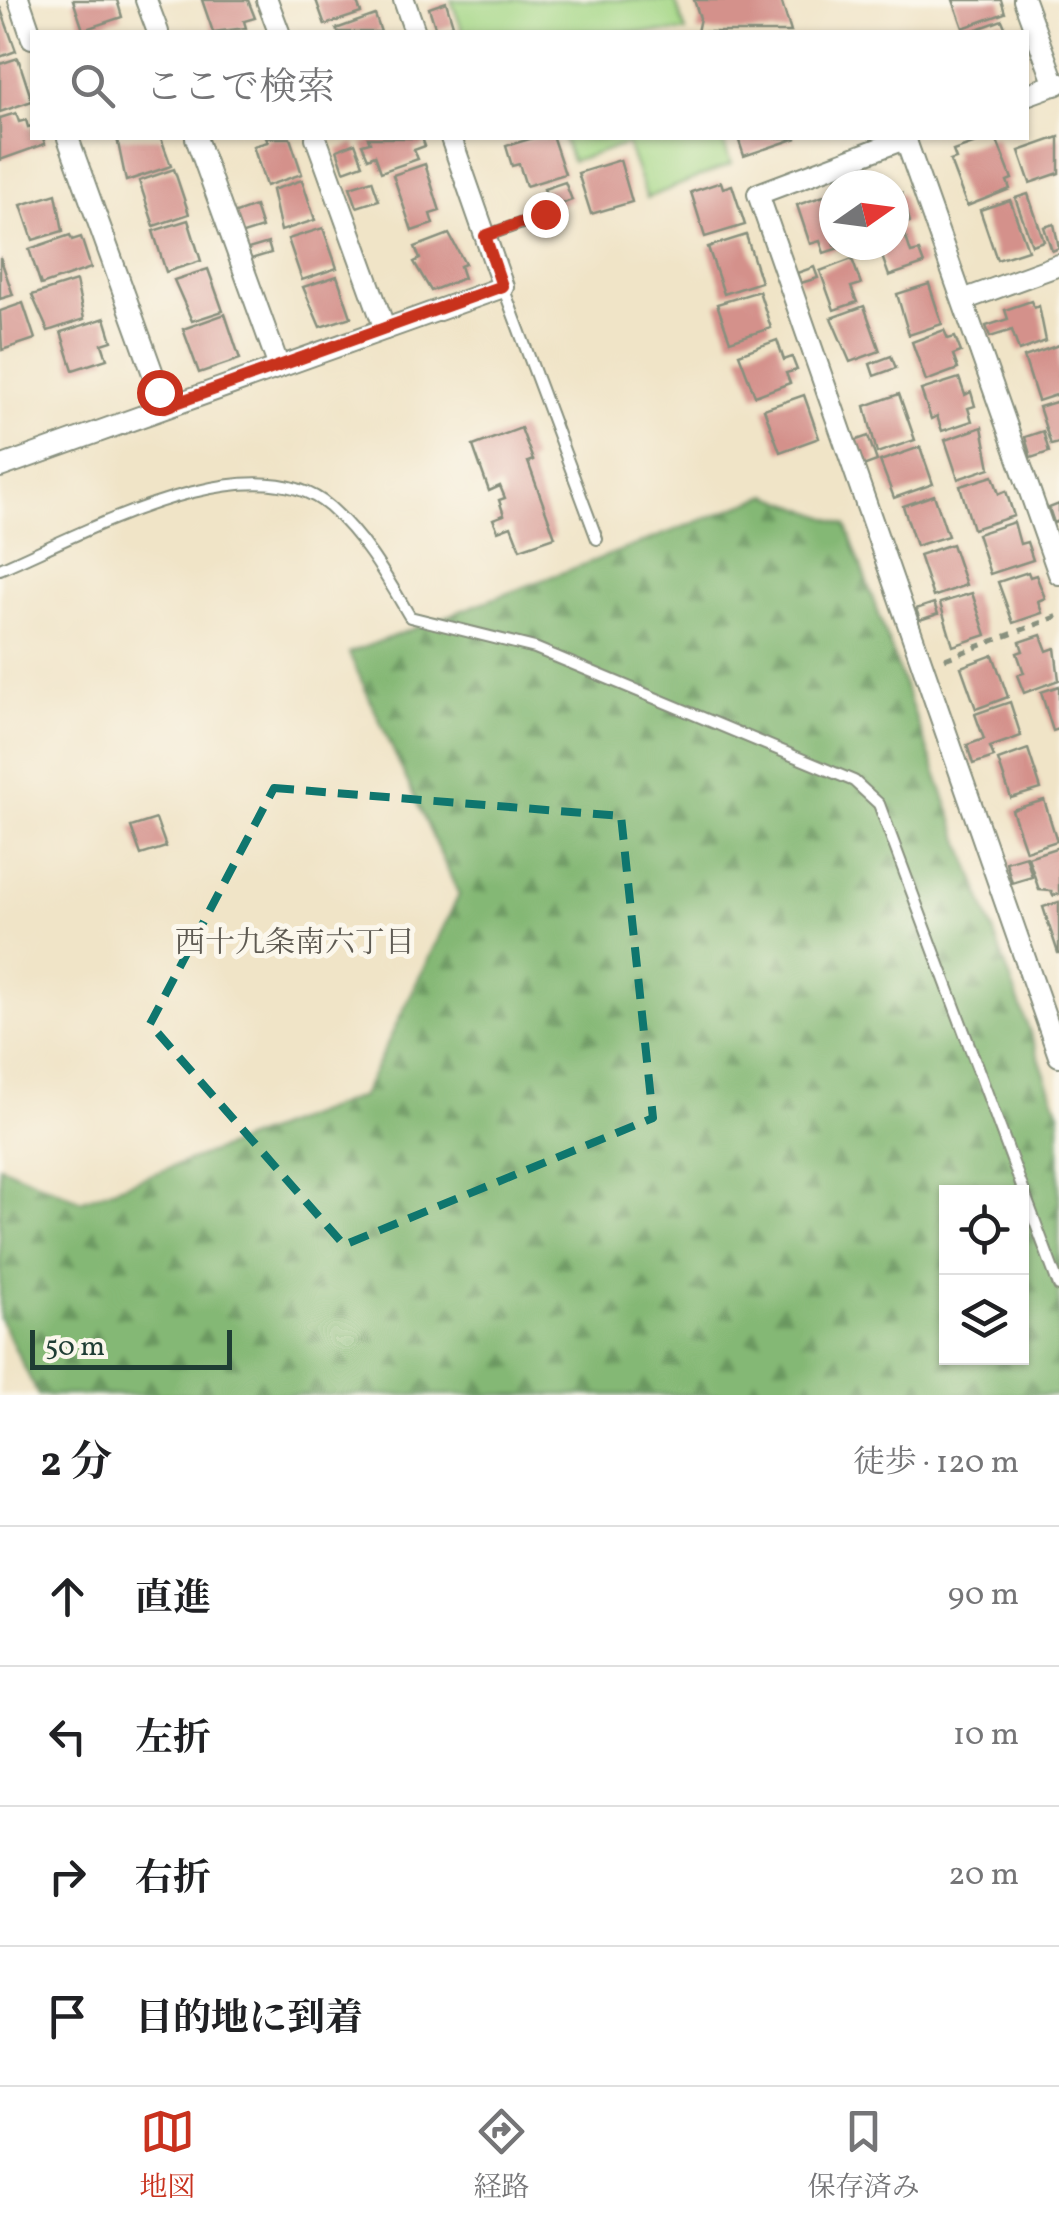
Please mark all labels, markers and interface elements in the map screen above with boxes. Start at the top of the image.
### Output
search box [30,30,1029,140]
icon: search [65,58,120,113]
text: ここで検索 [145,63,335,116]
north arrow [819,170,909,260]
route end [523,192,569,238]
route start [137,370,183,416]
district label: 西十九条南六丁目 [175,923,415,965]
map controls [939,1185,1029,1365]
button: locate [939,1185,1029,1275]
button: layers [939,1275,1029,1365]
scale bar [30,1325,232,1370]
text: 50 m [45,1328,105,1367]
text: 2 分 [40,1435,112,1494]
text: 徒歩 · 120 m [853,1442,1019,1486]
icon: ahead [40,1569,95,1624]
text: 直進 [135,1574,211,1627]
text: 90 m [948,1574,1019,1618]
icon: left [40,1709,95,1764]
text: 左折 [135,1714,211,1767]
text: 10 m [953,1714,1019,1758]
icon: right [40,1849,95,1904]
text: 右折 [135,1854,211,1907]
text: 20 m [948,1854,1019,1898]
icon: arrive [40,1989,95,2044]
text: 目的地に到着 [135,1994,363,2047]
tab: 地図 [139,2104,195,2208]
tab: 経路 [473,2104,530,2208]
tab: 保存済み [808,2104,920,2208]

